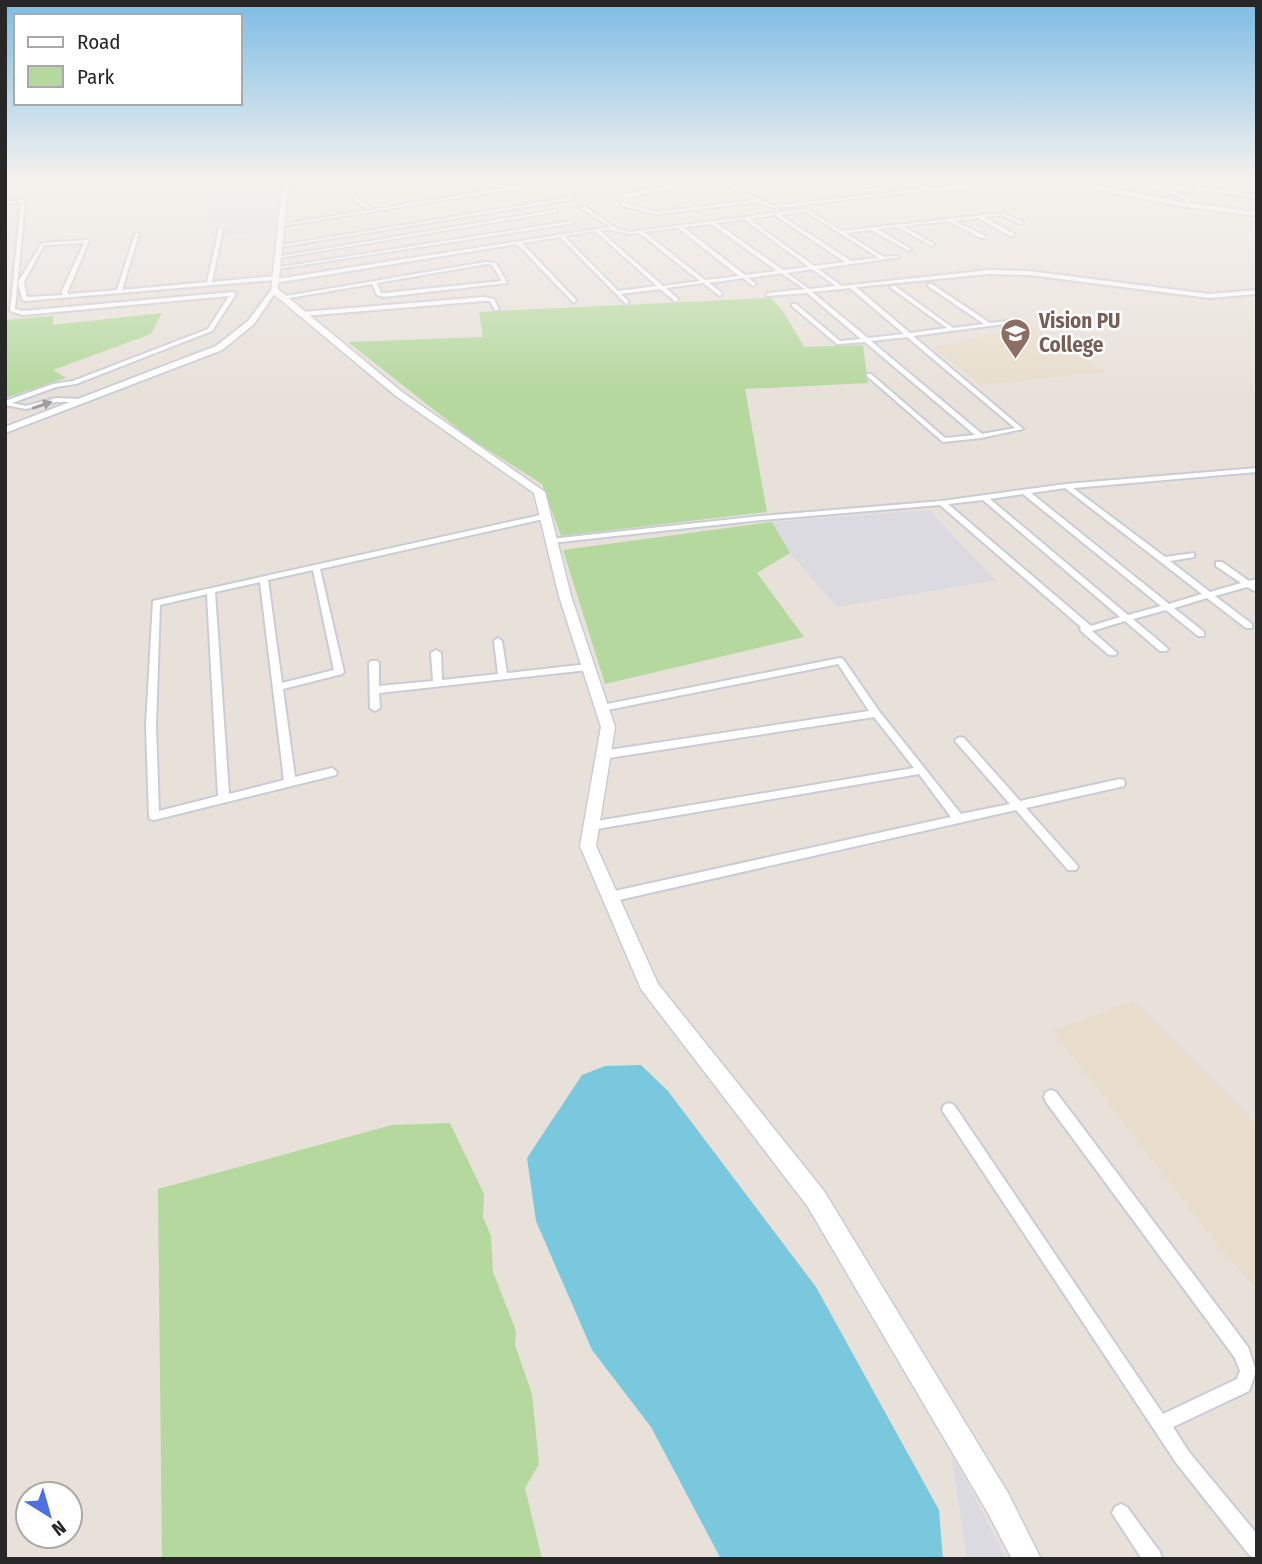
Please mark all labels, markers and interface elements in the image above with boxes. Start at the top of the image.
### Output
legend [14,14,242,105]
text: Road [77,29,121,55]
text: Park [77,64,115,90]
place label: Vision PU College [1038,308,1120,358]
school or university icon: Vision PU College [999,316,1033,360]
one-way arrow [32,399,53,410]
north arrow [14,1480,84,1550]
text: N [47,1516,70,1541]

